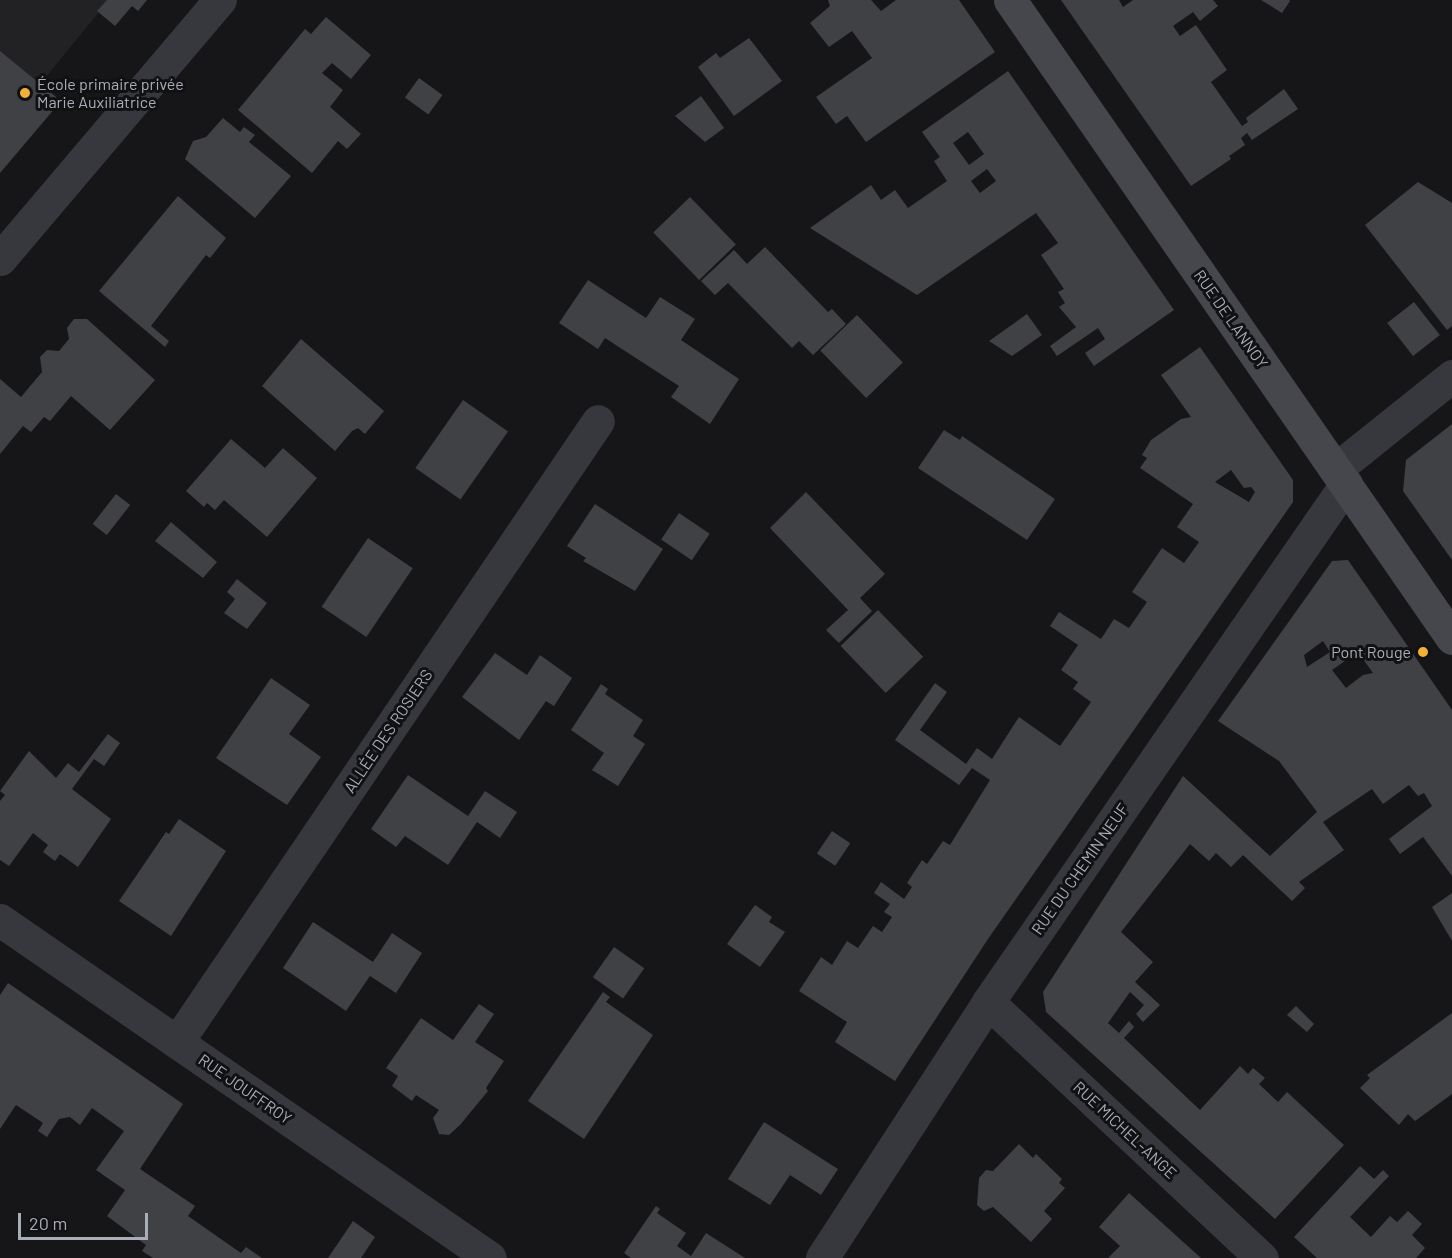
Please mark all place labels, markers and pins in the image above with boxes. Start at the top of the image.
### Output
place label: École primaire privée Marie Auxiliatrice [37,74,184,112]
marker: École primaire privée Marie Auxiliatrice [18,86,32,100]
place label: Pont Rouge [1331,642,1411,662]
marker: Pont Rouge [1416,645,1430,659]

